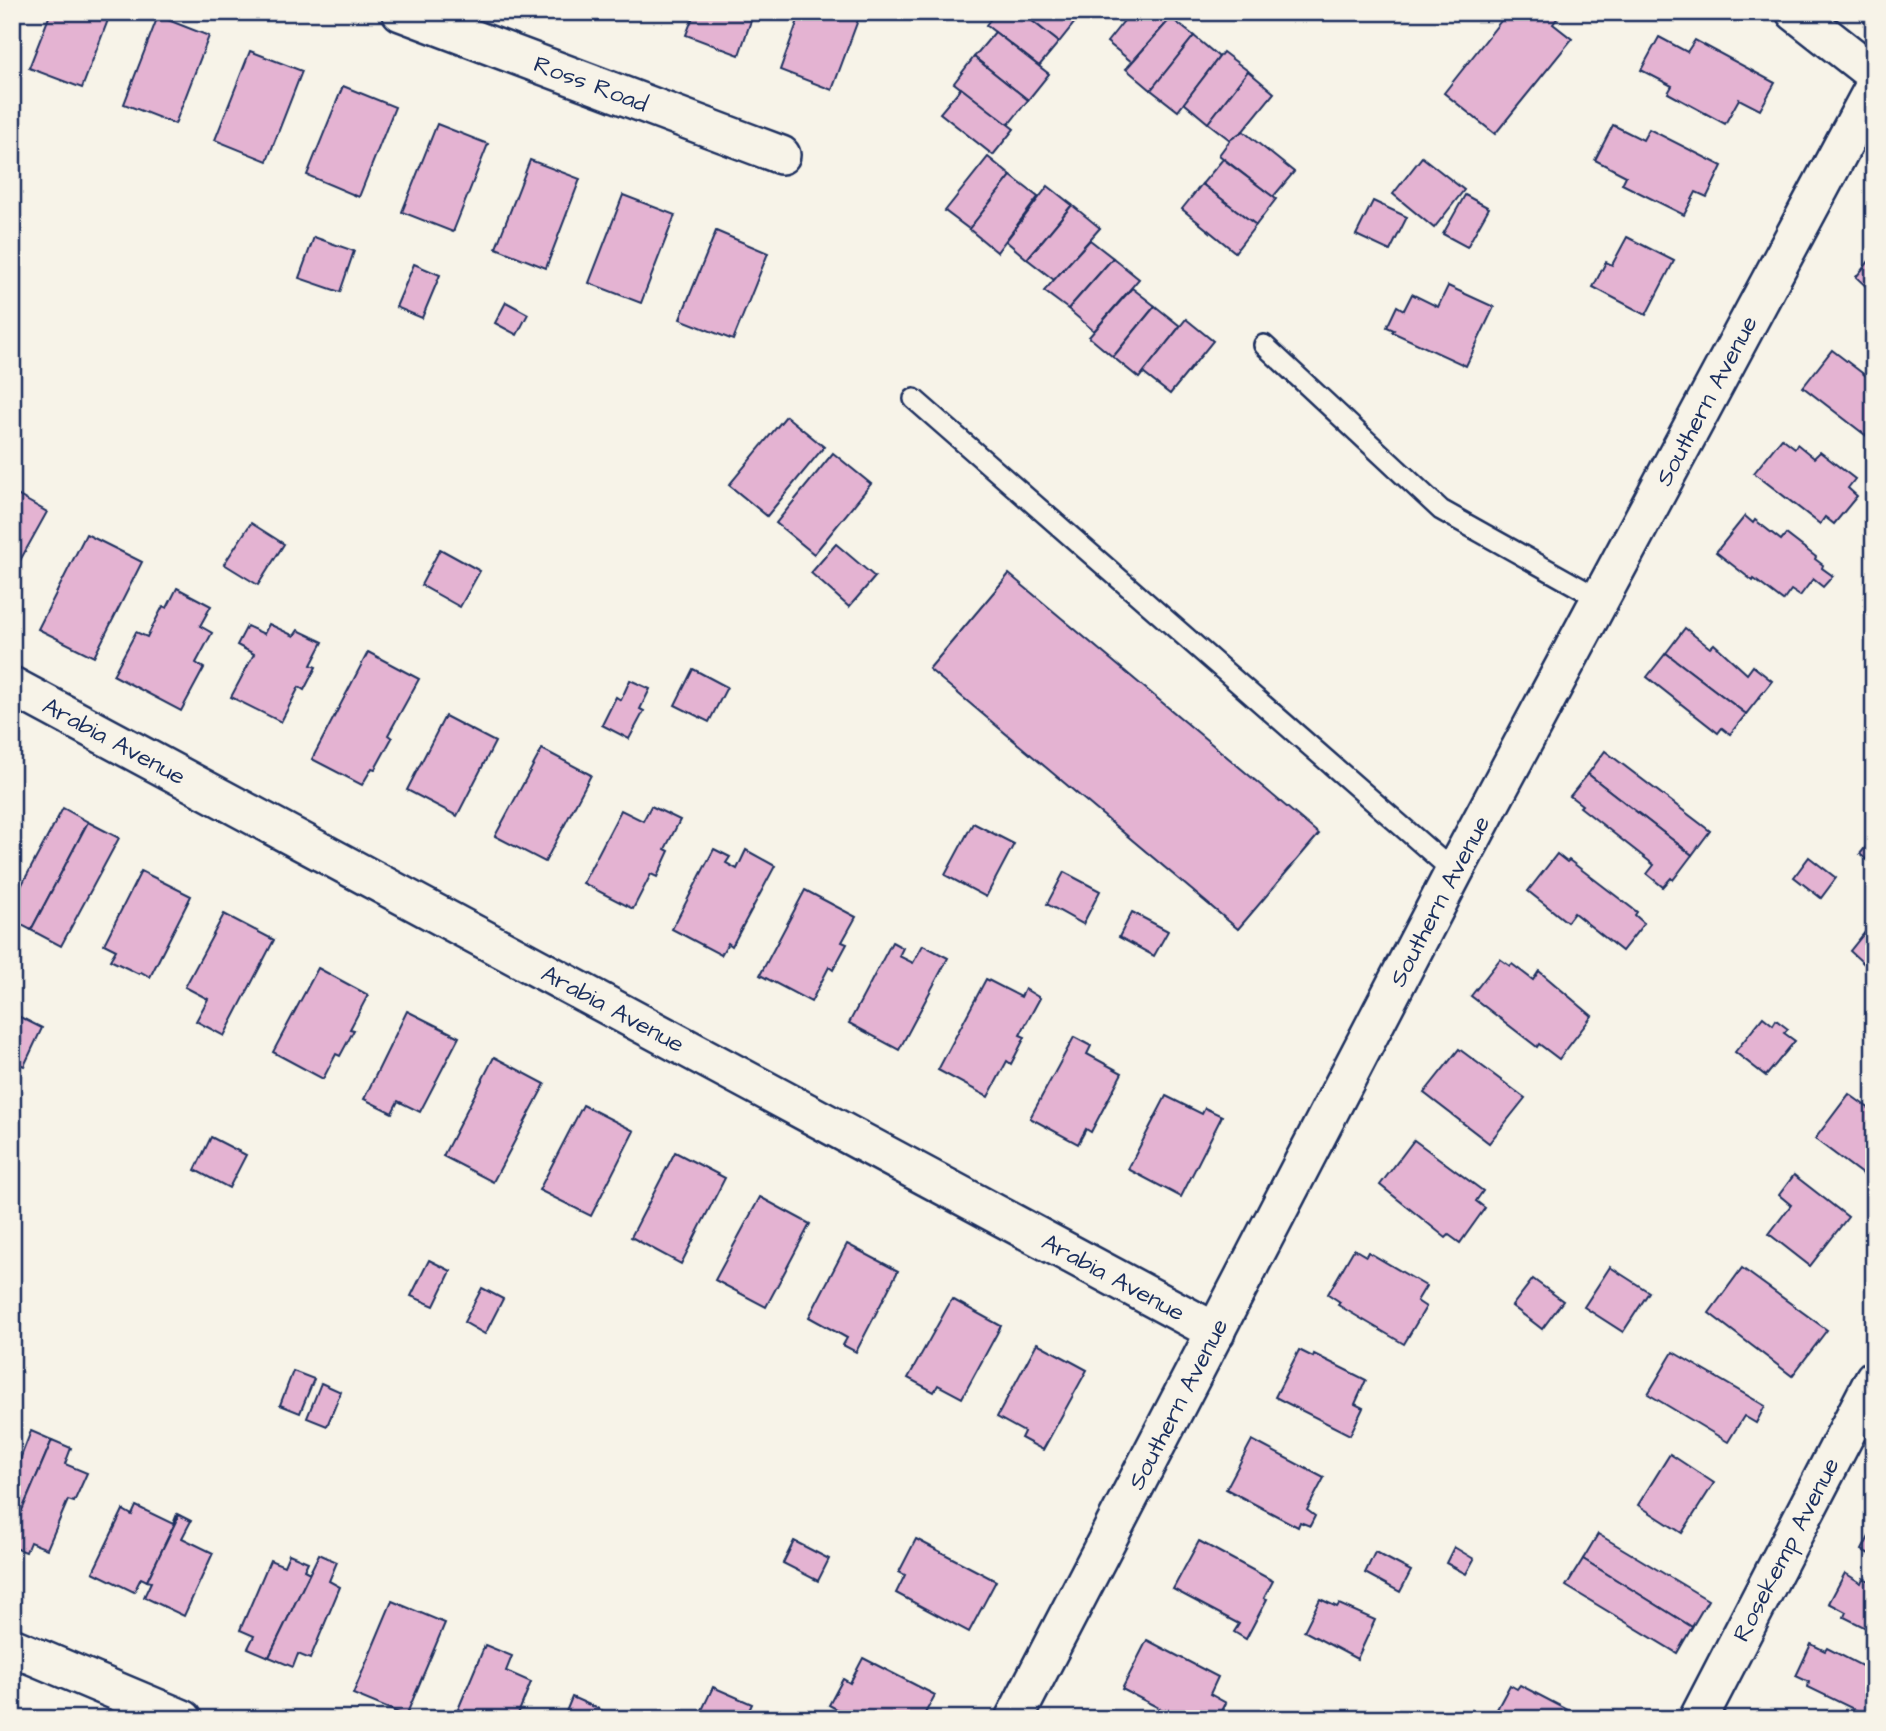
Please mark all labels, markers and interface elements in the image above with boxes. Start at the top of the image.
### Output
street label: Ross Road [529,47,653,121]
street label: Southern Avenue [1648,310,1767,492]
street label: Arabia Avenue [36,689,191,794]
street label: Southern Avenue [1381,810,1499,993]
street label: Arabia Avenue [535,957,690,1062]
street label: Arabia Avenue [1035,1226,1191,1330]
street label: Southern Avenue [1120,1313,1237,1496]
street label: Rosekemp Avenue [1725,1452,1848,1648]

